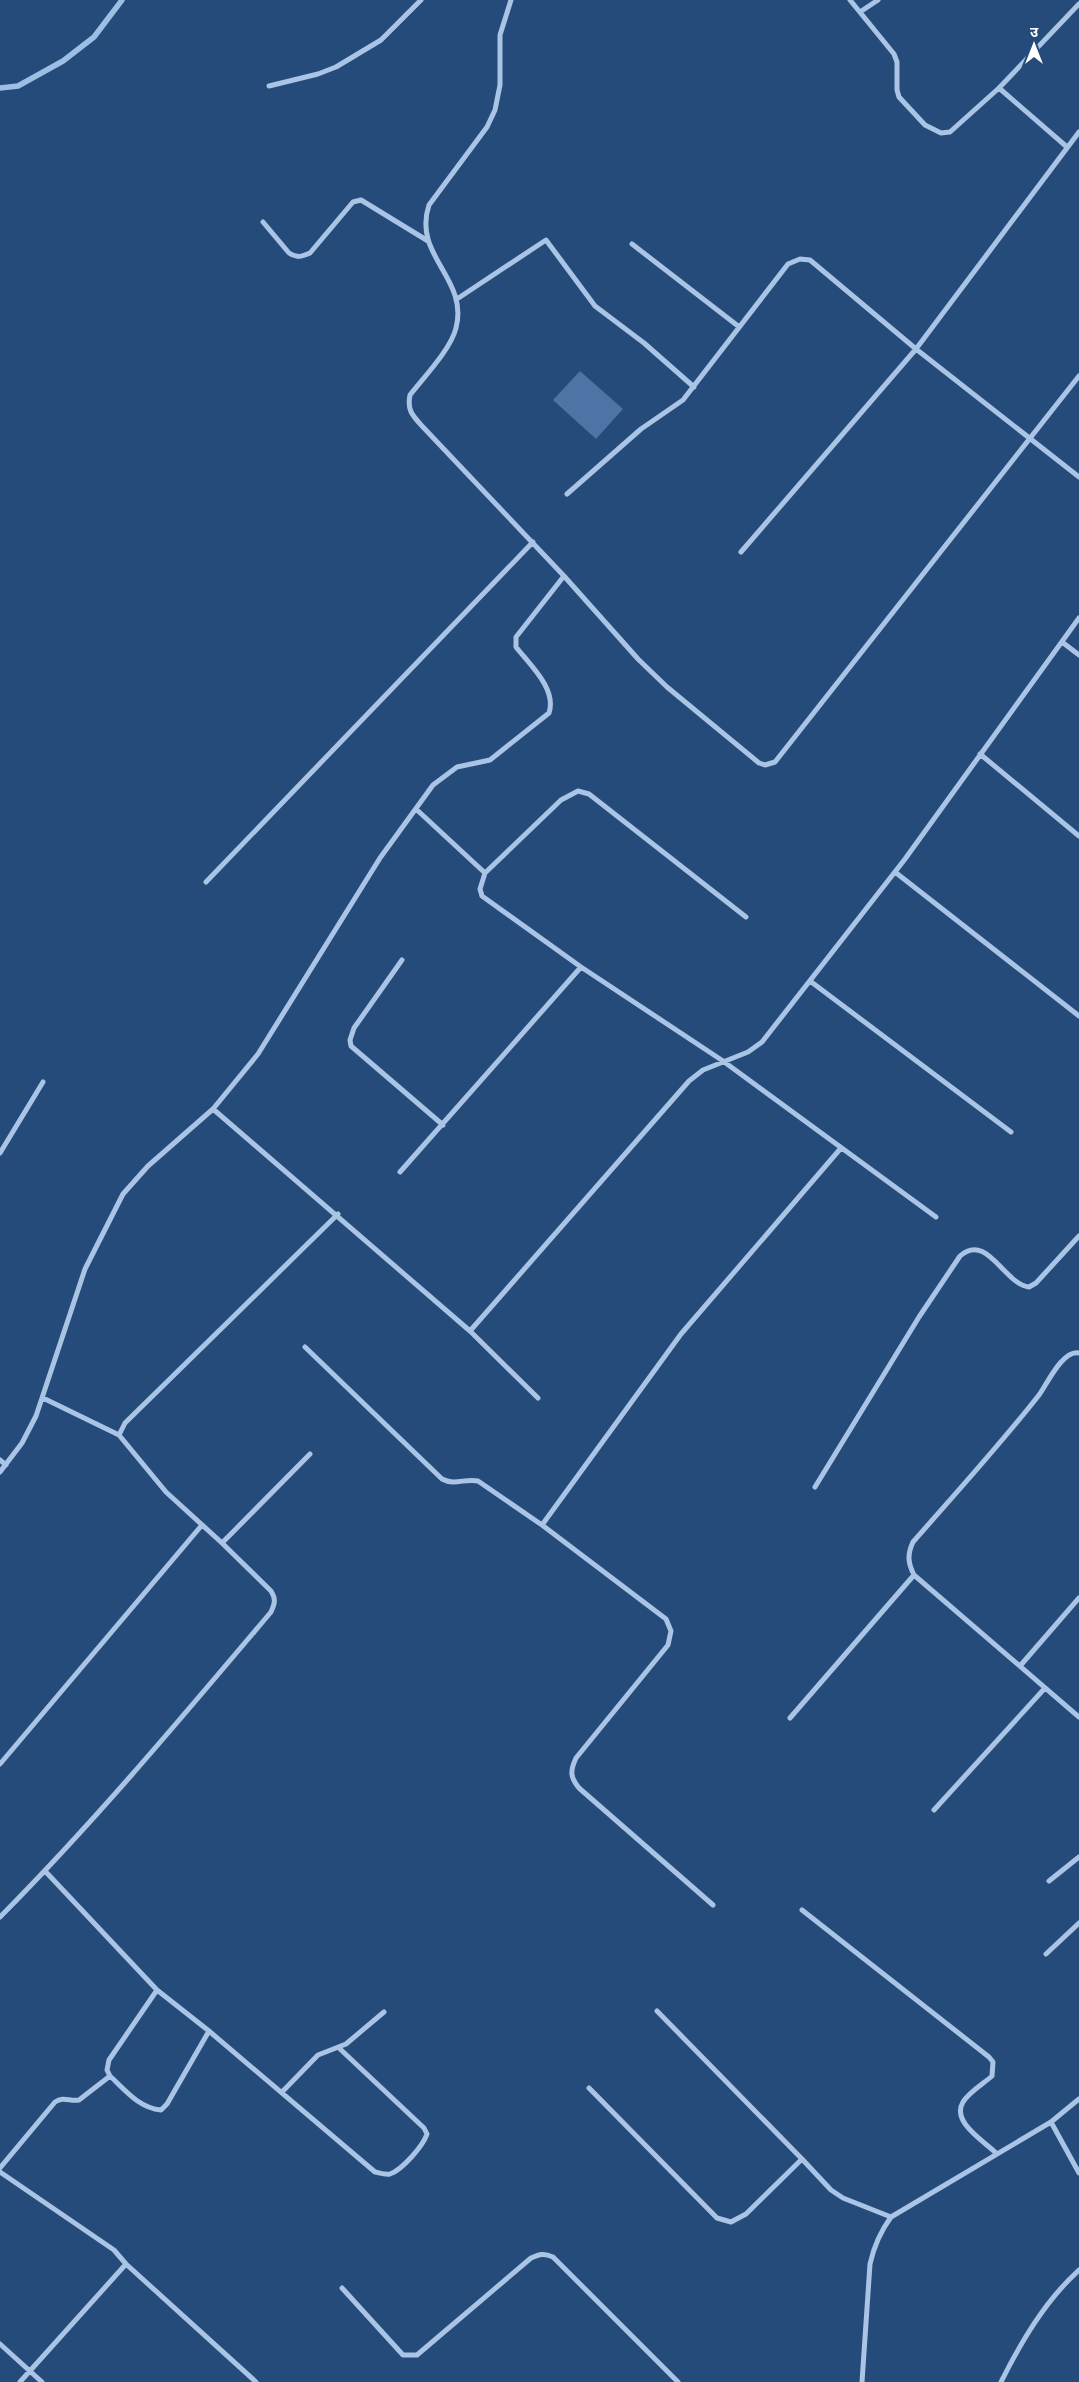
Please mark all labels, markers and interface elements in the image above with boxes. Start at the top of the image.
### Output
north arrow [1009,20,1059,70]
text: उ [1030,23,1039,41]

